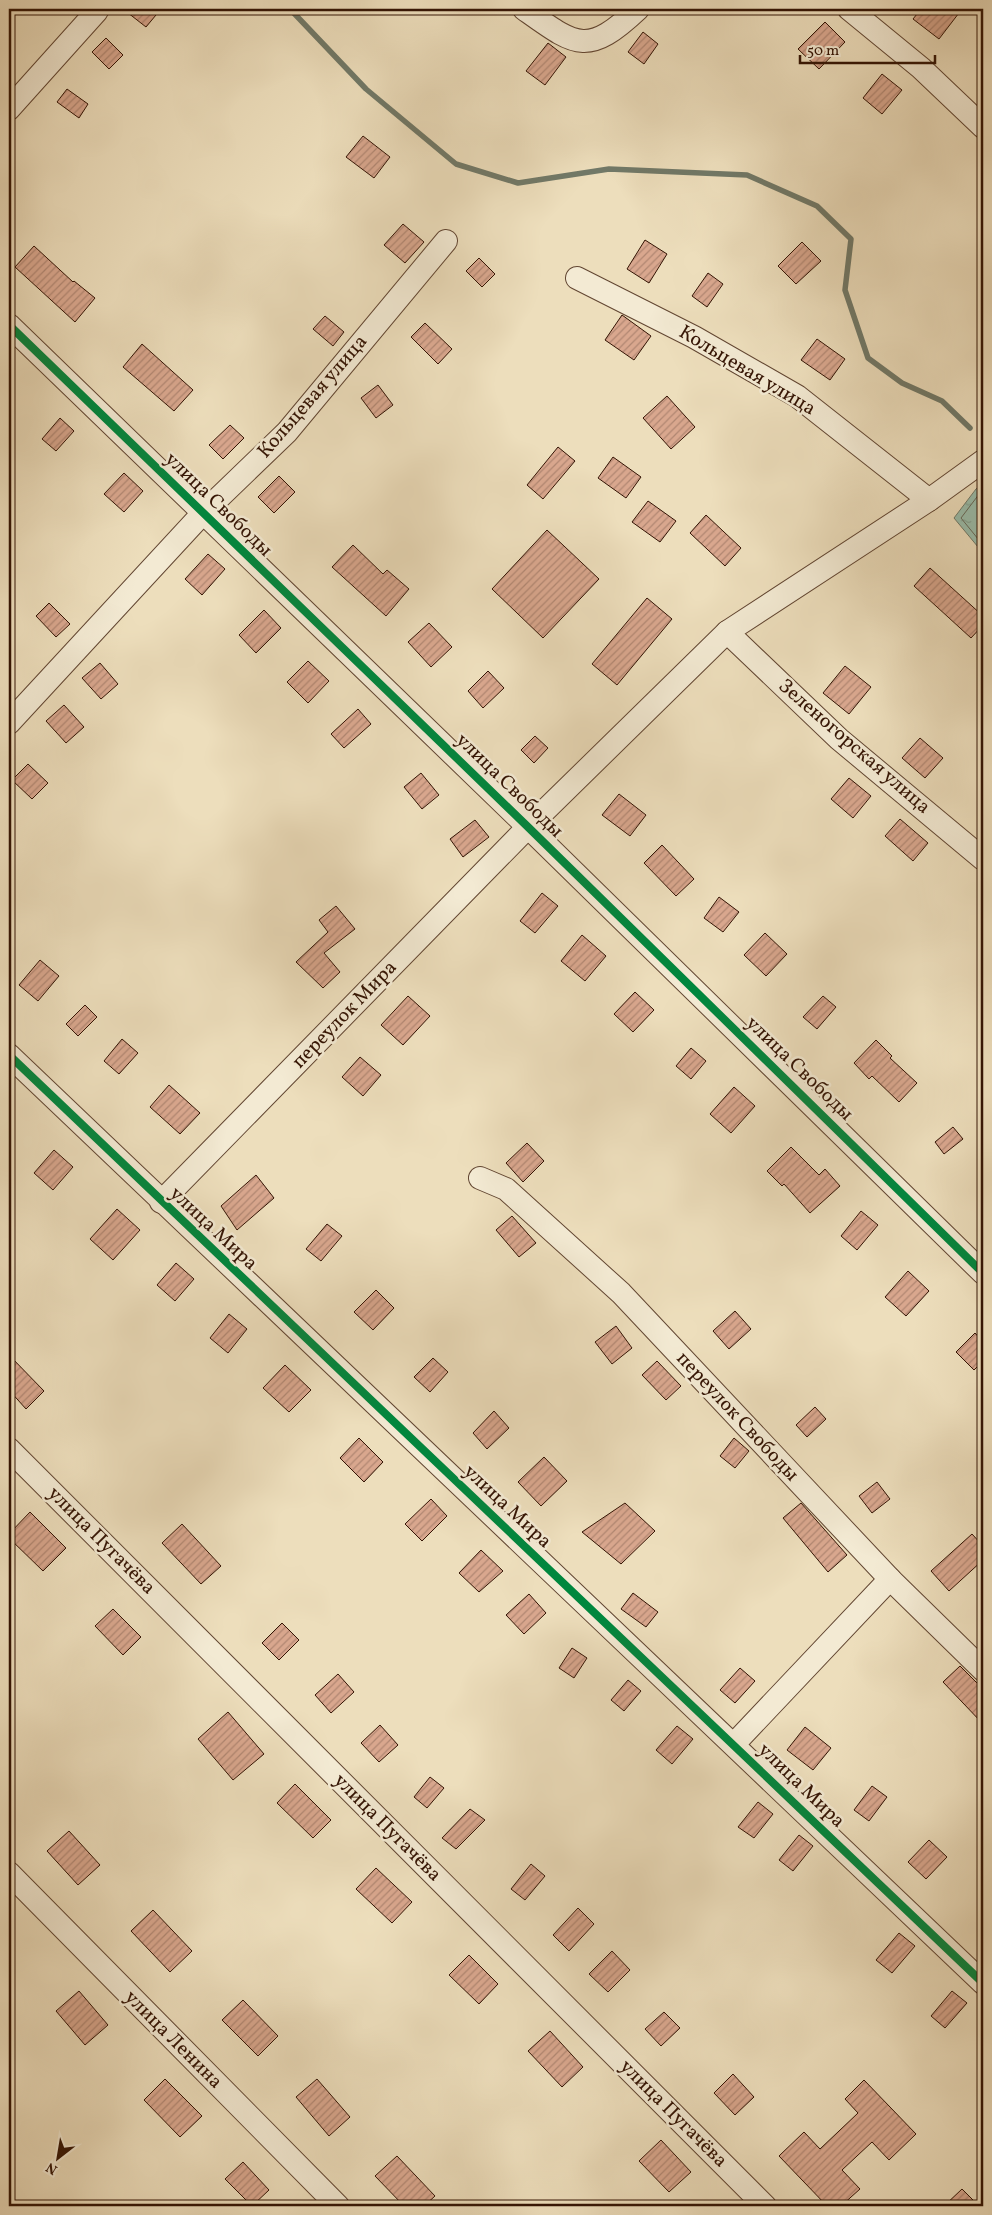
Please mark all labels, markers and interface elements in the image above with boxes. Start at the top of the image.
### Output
scale bar [800,32,934,64]
text: 50 m [807,41,839,62]
street label: Кольцевая улица [673,319,821,423]
street label: Кольцевая улица [251,329,375,465]
street label: улица Свободы [158,446,278,564]
street label: Зеленогорская улица [772,673,936,821]
street label: улица Свободы [449,727,569,845]
street label: переулок Мира [286,955,404,1075]
street label: улица Свободы [739,1010,859,1128]
street label: улица Мира [163,1181,263,1277]
street label: переулок Свободы [669,1346,805,1488]
street label: улица Мира [457,1459,557,1555]
street label: улица Пугачёва [41,1481,161,1601]
street label: улица Мира [751,1737,851,1835]
street label: улица Пугачёва [327,1768,447,1888]
street label: улица Ленина [117,1984,229,2096]
street label: улица Пугачёва [613,2054,733,2174]
north arrow [32,2132,82,2182]
text: N [43,2157,61,2179]

